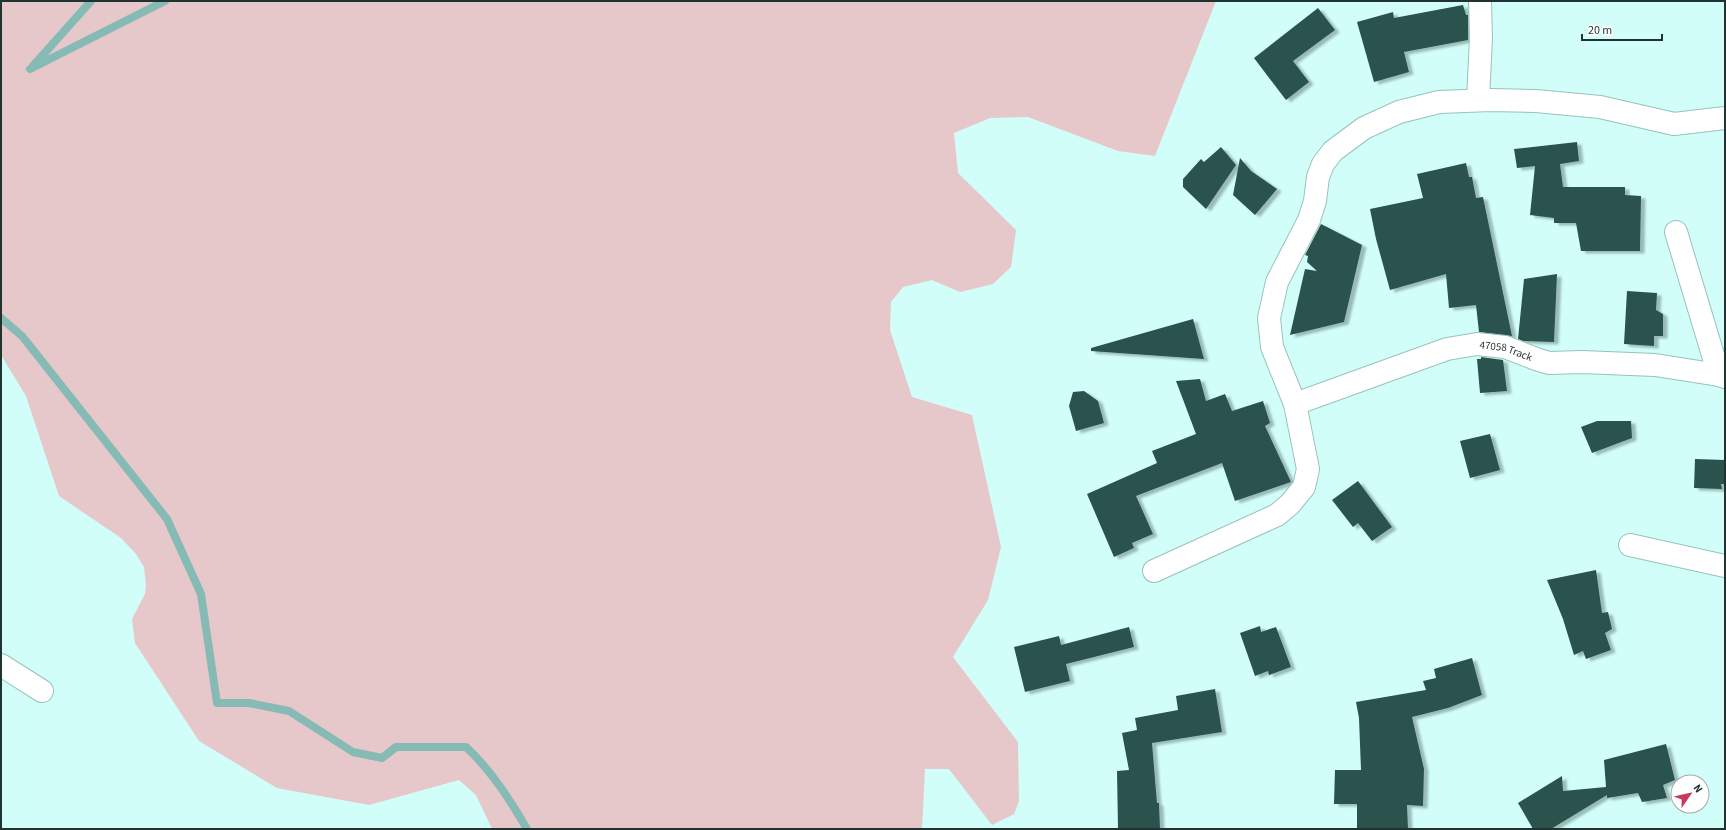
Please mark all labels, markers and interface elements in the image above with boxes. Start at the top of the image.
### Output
scale bar [1582,16,1662,42]
text: 20 m [1588,22,1612,39]
street label: 47058 Track [1479,337,1535,365]
north arrow [1670,774,1710,814]
text: N [1690,781,1706,796]

